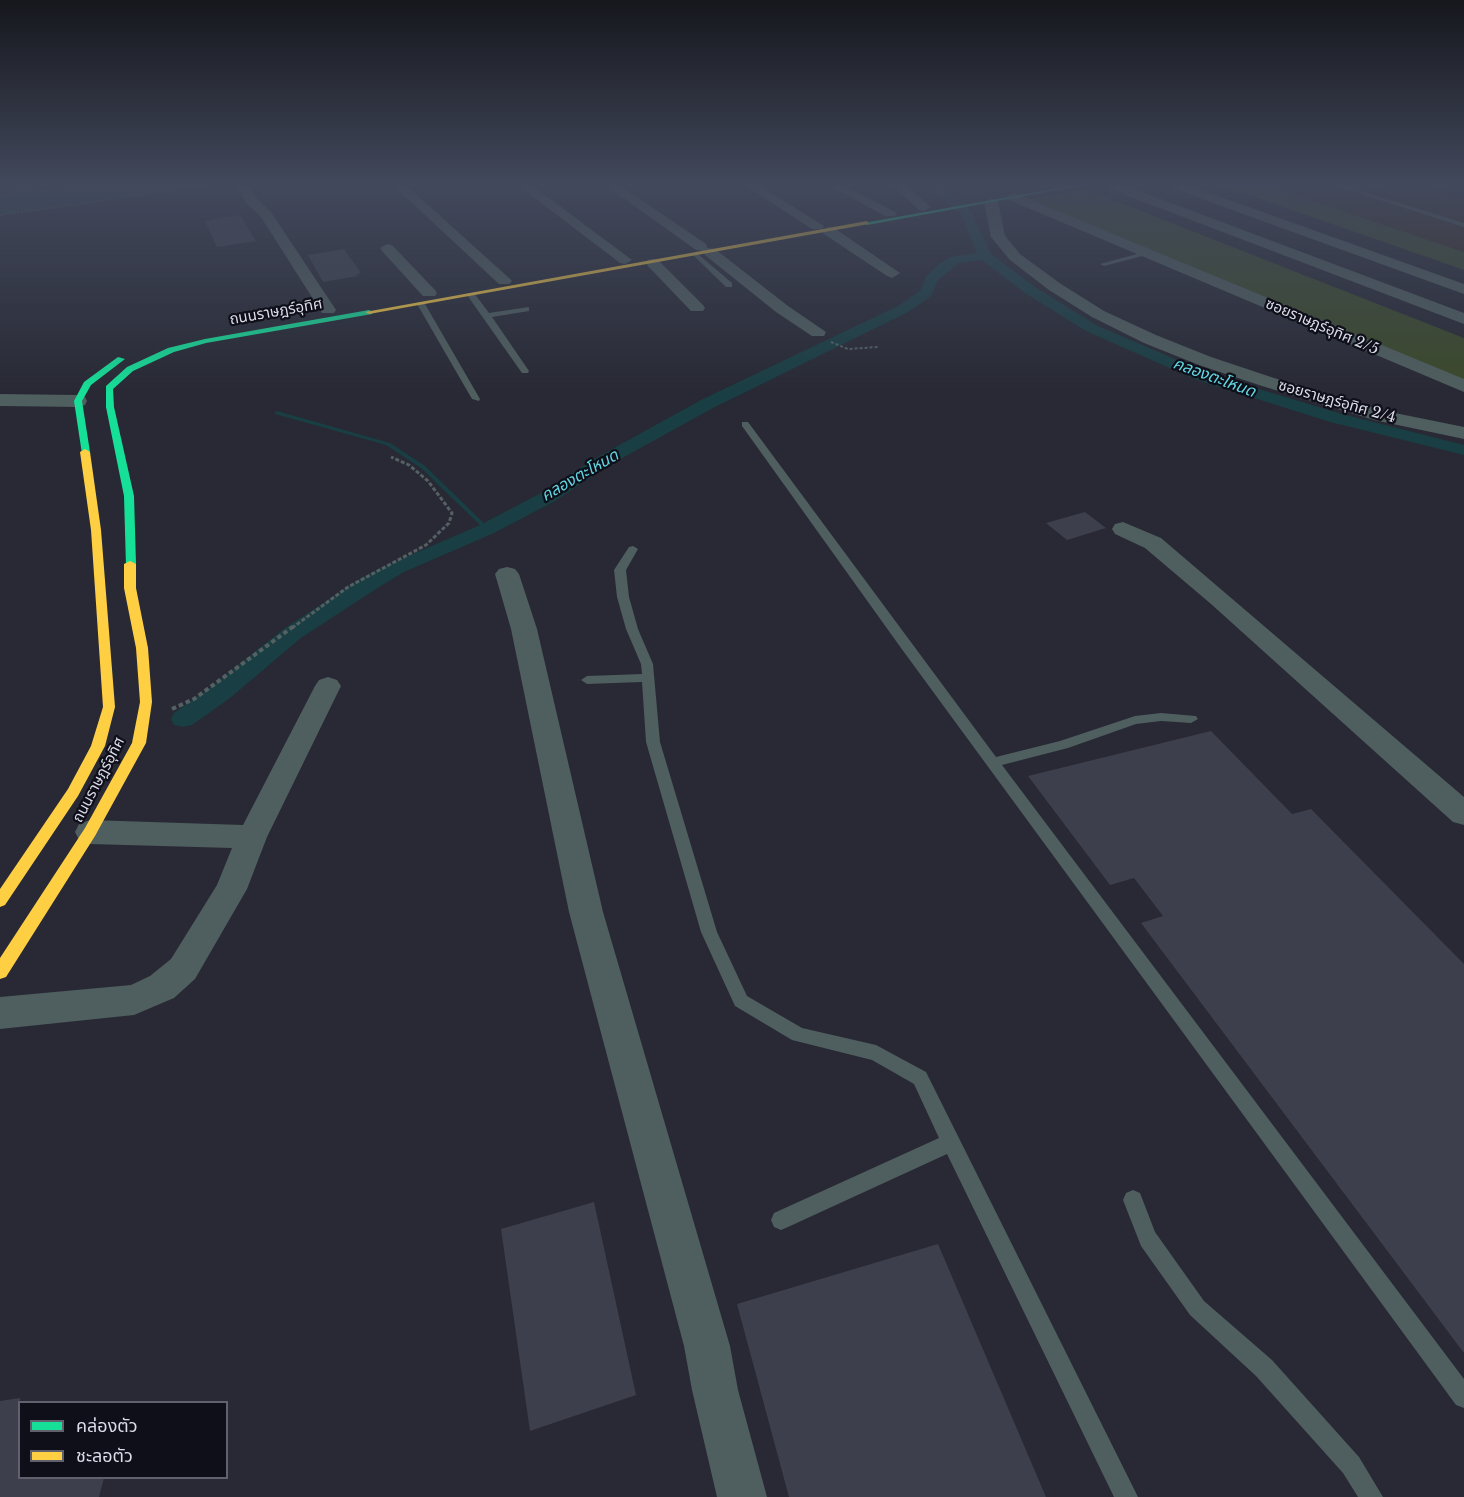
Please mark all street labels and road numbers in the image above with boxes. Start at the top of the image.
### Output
street label: ถนนราษฎร์อุทิศ [228,295,324,329]
street label: ซอยราษฎร์อุทิศ 2/5 [1263,295,1381,359]
street label: ซอยราษฎร์อุทิศ 2/4 [1276,377,1398,427]
street label: ถนนราษฎร์อุทิศ [69,734,129,826]

